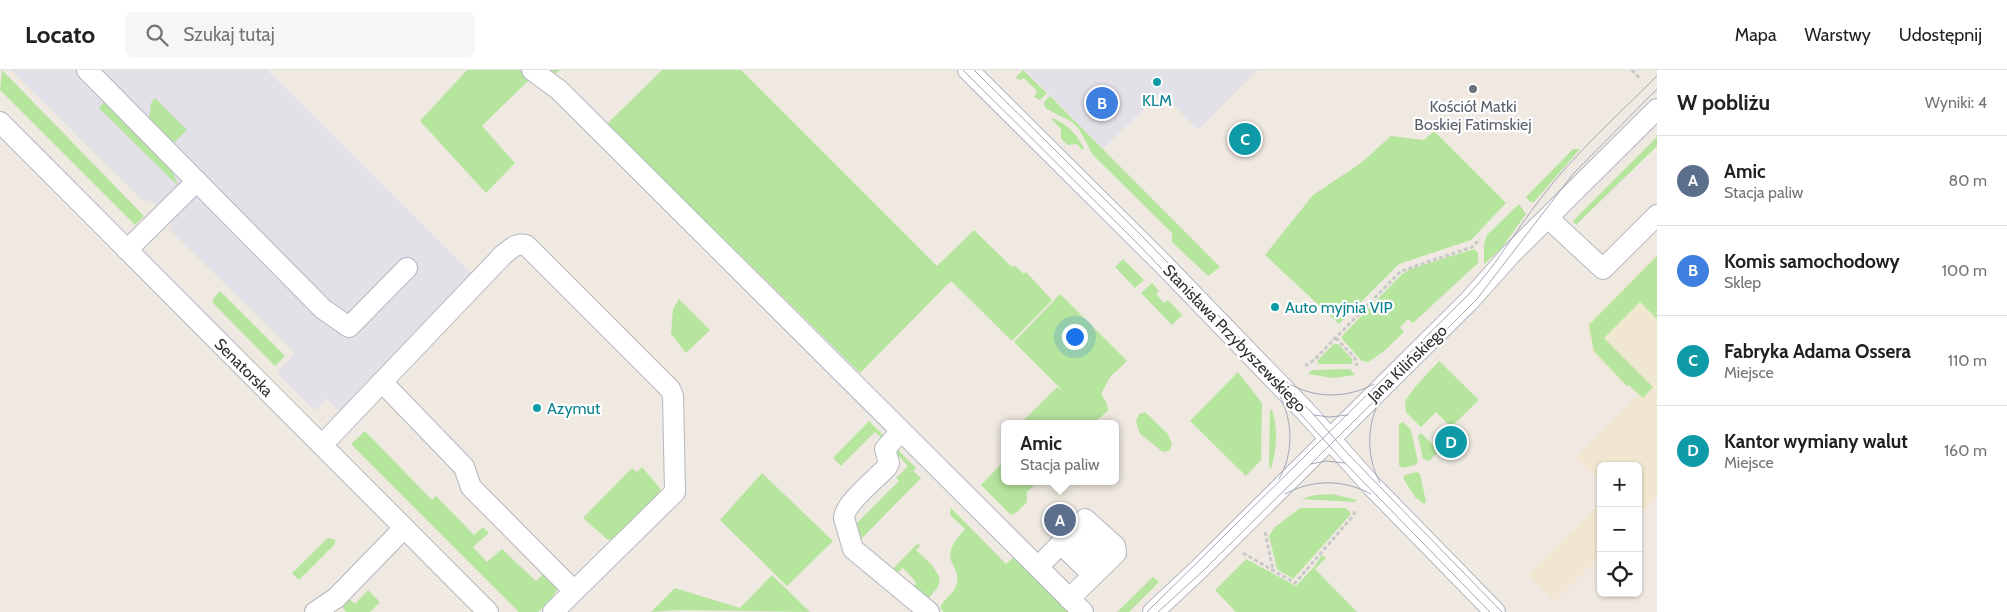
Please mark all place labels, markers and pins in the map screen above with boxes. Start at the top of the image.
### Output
marker: KLM [1151,76,1163,88]
marker: Kościół Matki Boskiej Fatimskiej [1467,83,1479,95]
pin: B [1086,84,1118,122]
place label: KLM [1142,91,1172,110]
place label: Kościół Matki Boskiej Fatimskiej [1414,97,1532,134]
pin: C [1229,120,1261,158]
place label: Auto myjnia VIP [1285,298,1393,317]
marker: Auto myjnia VIP [1269,301,1281,313]
place label: Azymut [547,399,601,418]
marker: Azymut [531,402,543,414]
pin: D [1435,423,1467,461]
pin: A [1044,501,1076,539]

